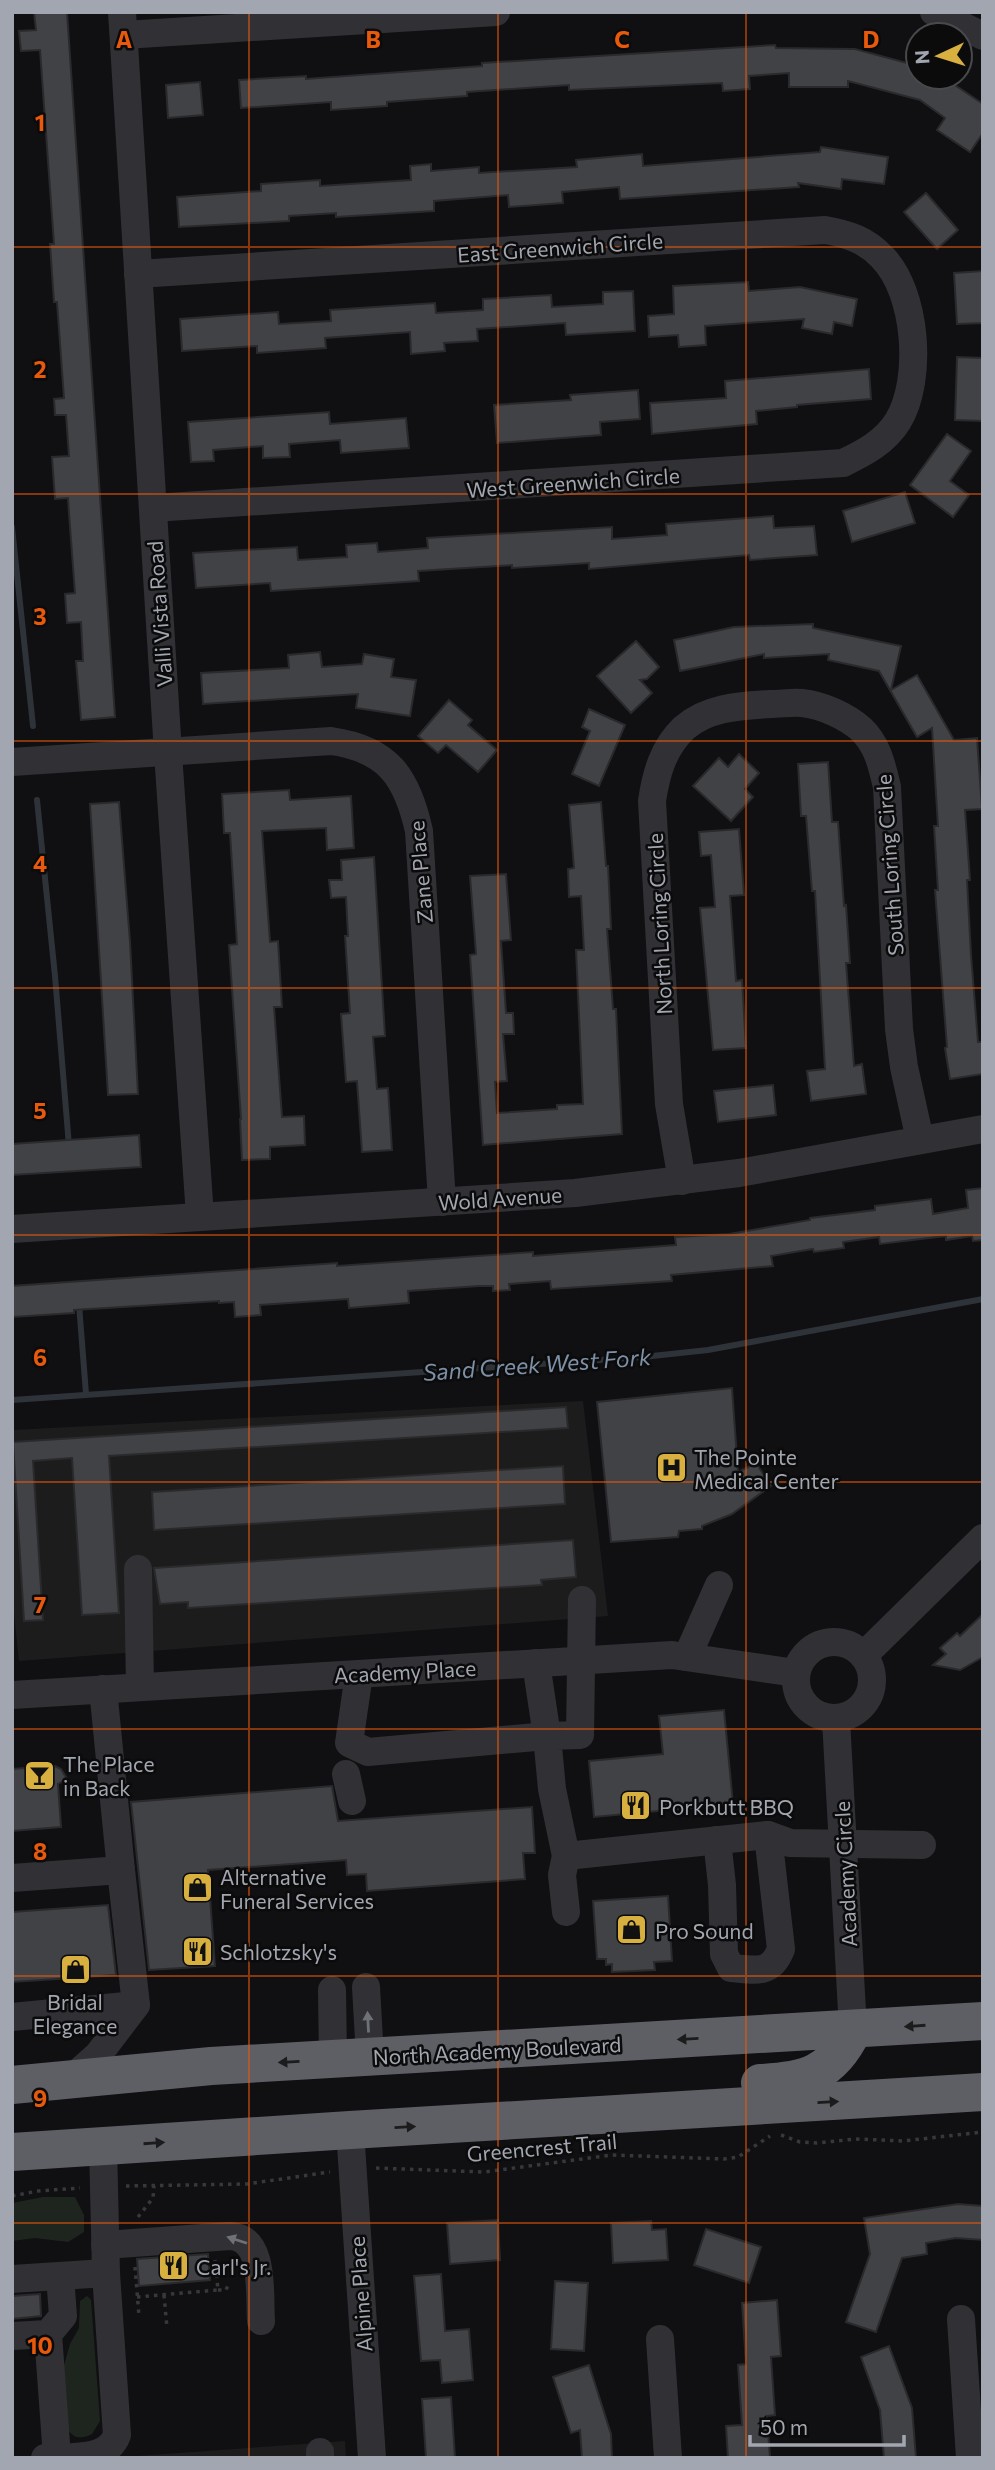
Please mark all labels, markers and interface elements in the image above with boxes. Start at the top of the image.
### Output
north arrow [904,21,974,91]
text: A [116,25,133,53]
text: B [365,25,381,53]
text: C [614,25,630,53]
text: D [863,25,880,53]
text: N [910,49,934,65]
text: 1 [35,108,45,136]
street label: East Greenwich Circle [456,227,664,267]
text: 2 [33,355,47,383]
street label: West Greenwich Circle [465,462,681,502]
street label: Valli Vista Road [141,540,177,688]
text: 3 [33,602,47,630]
street label: South Loring Circle [870,774,908,956]
street label: Zane Place [403,820,437,924]
street label: North Loring Circle [642,833,676,1015]
text: 4 [33,849,47,877]
text: 5 [33,1096,47,1124]
street label: Wold Avenue [437,1181,563,1215]
water label: Sand Creek West Fork [422,1342,653,1386]
text: 6 [33,1343,47,1371]
place label: The Pointe Medical Center [694,1444,839,1493]
hospital icon: The Pointe Medical Center [654,1451,688,1485]
text: 7 [34,1590,46,1618]
street label: Academy Place [333,1655,477,1687]
place label: The Place in Back [63,1751,155,1800]
bar icon: The Place in Back [23,1758,57,1792]
restaurant icon: Porkbutt BBQ [619,1789,653,1823]
place label: Porkbutt BBQ [659,1794,794,1819]
street label: Academy Circle [829,1800,861,1948]
text: 8 [33,1837,47,1865]
place label: Alternative Funeral Services [220,1864,374,1913]
shop icon: Alternative Funeral Services [180,1871,214,1905]
shop icon: Pro Sound [615,1913,649,1947]
place label: Pro Sound [655,1918,754,1943]
restaurant icon: Schlotzsky's [180,1934,214,1968]
place label: Schlotzsky's [220,1939,337,1964]
shop icon: Bridal Elegance [58,1952,92,1986]
place label: Bridal Elegance [33,1989,117,2038]
one-way arrow [363,2011,374,2033]
one-way arrow [903,2020,925,2031]
street label: North Academy Boulevard [372,2031,622,2069]
one-way arrow [676,2034,698,2045]
one-way arrow [278,2057,300,2068]
text: 9 [33,2084,47,2112]
one-way arrow [817,2096,839,2107]
one-way arrow [394,2121,416,2132]
street label: Greencrest Trail [466,2128,618,2166]
one-way arrow [143,2137,165,2148]
one-way arrow [227,2234,248,2244]
street label: Alpine Place [343,2235,377,2353]
restaurant icon: Carl's Jr. [156,2249,190,2283]
place label: Carl's Jr. [196,2254,271,2279]
text: 10 [27,2331,53,2359]
scale bar [750,2404,904,2448]
text: 50 m [760,2414,808,2439]

